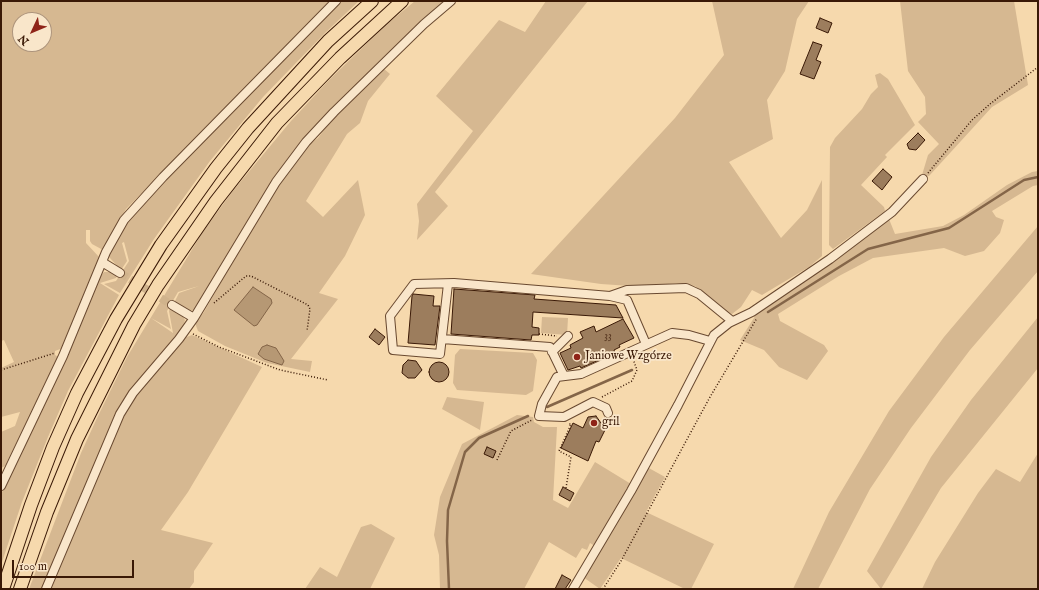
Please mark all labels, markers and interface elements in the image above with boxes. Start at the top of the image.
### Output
north arrow [12,12,52,52]
text: N [16,31,32,48]
house number: 33 [604,331,612,343]
place label: Janiowe Wzgórze [585,350,672,364]
marker: Janiowe Wzgórze [572,352,582,362]
place label: gril [602,416,619,430]
marker: gril [589,418,599,428]
scale bar [14,552,136,578]
text: 100 m [19,559,47,574]

